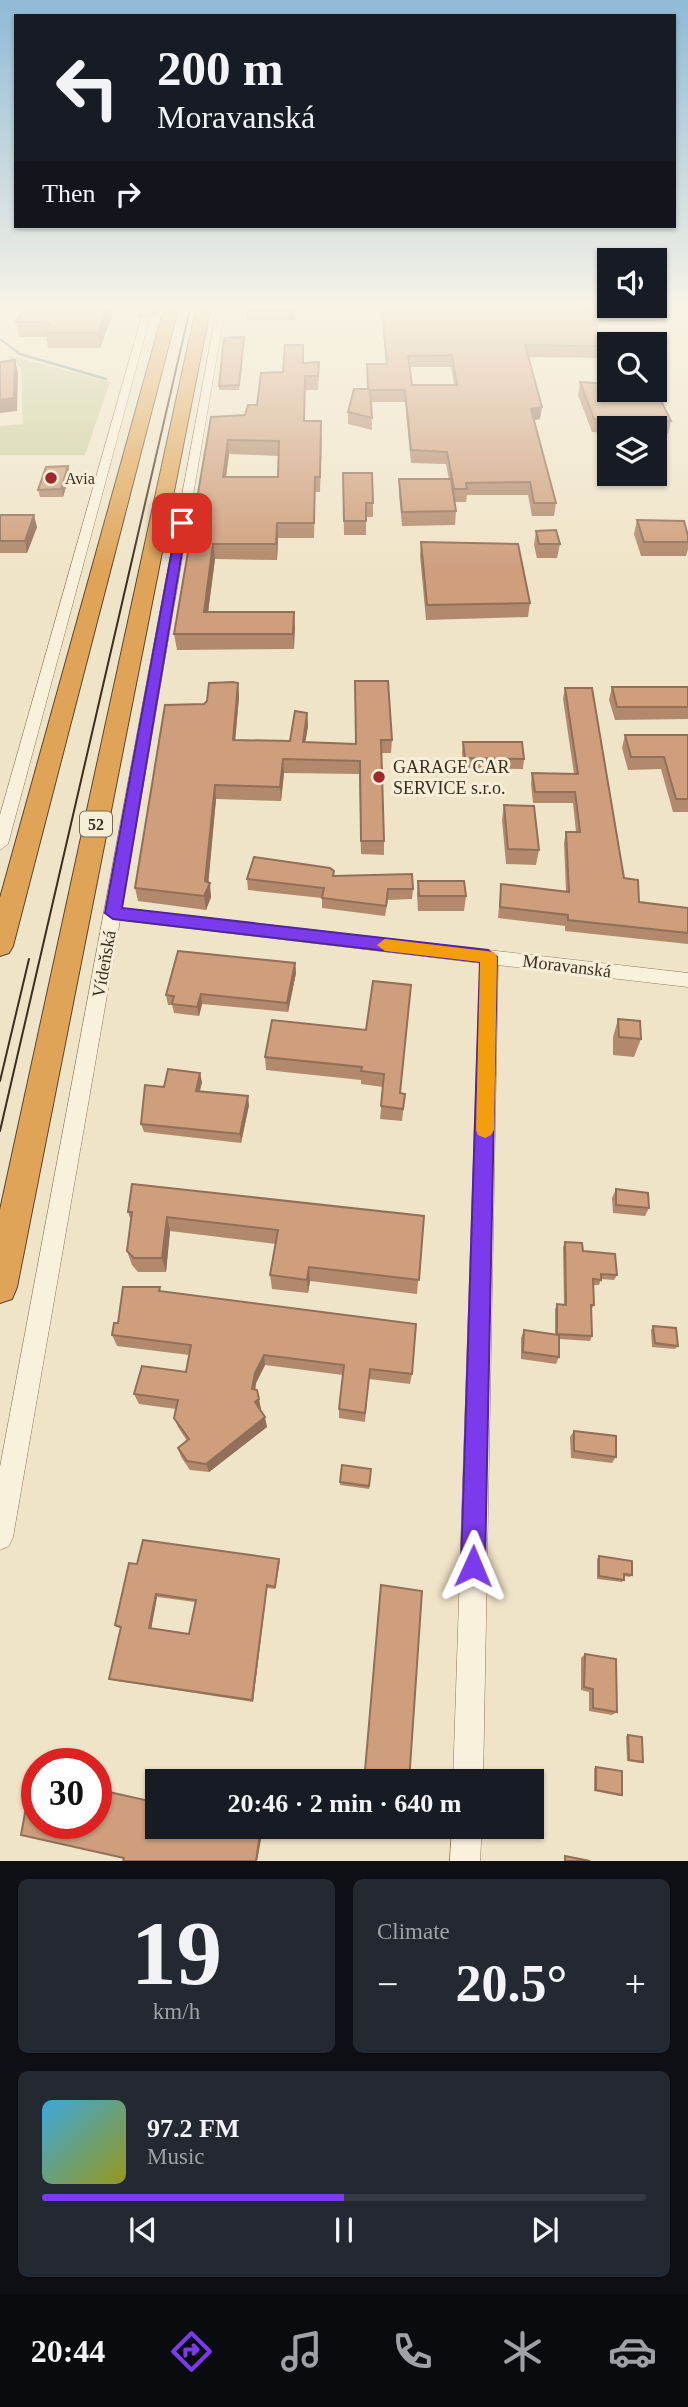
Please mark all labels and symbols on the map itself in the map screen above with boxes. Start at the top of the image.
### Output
marker: Avia [43,470,59,486]
place label: Avia [65,470,95,487]
pin [152,493,212,553]
place label: GARAGE CAR SERVICE s.r.o. [393,757,510,798]
marker: GARAGE CAR SERVICE s.r.o. [371,769,387,785]
road number: 52 [80,811,112,836]
street label: Vídeňská [88,929,120,999]
street label: Moravanská [522,951,612,981]
position arrow [436,1529,510,1603]
speed limit sign: 30 [21,1748,112,1839]

